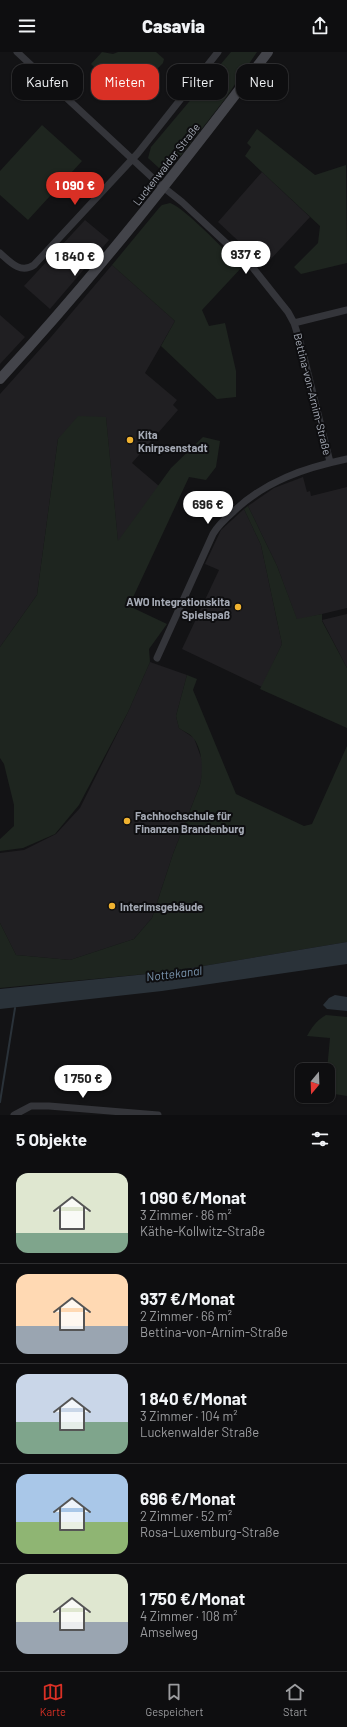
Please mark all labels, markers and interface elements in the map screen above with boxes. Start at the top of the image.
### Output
icon: menu [16,15,38,37]
text: Casavia [142,15,205,37]
icon: share [309,15,331,37]
chip: Kaufen [12,64,83,100]
chip: Mieten [91,64,159,100]
chip: Filter [167,64,228,100]
chip: Neu [236,64,288,100]
street label: Luckenwalder Straße [130,120,202,208]
pin: 1 090 € [38,172,112,206]
text: 1 090 € [55,177,95,193]
pin: 937 € [218,241,274,275]
pin: 1 840 € [38,243,112,277]
text: 937 € [230,246,262,262]
text: 1 840 € [55,248,95,264]
street label: Bettina-von-Arnim-Straße [292,332,334,456]
place label: Kita Knirpsenstadt [138,428,208,454]
marker: Kita Knirpsenstadt [125,435,135,445]
pin: 696 € [180,491,236,525]
text: 696 € [192,496,224,512]
place label: AWO Integrationskita Spielspaß [126,595,230,621]
marker: AWO Integrationskita Spielspaß [233,602,243,612]
place label: Fachhochschule für Finanzen Brandenburg [135,809,244,835]
marker: Fachhochschule für Finanzen Brandenburg [122,816,132,826]
place label: Interimsgebäude [120,900,203,913]
marker: Interimsgebäude [107,901,117,911]
water label: Nottekanal [145,963,203,983]
north arrow [295,1063,335,1103]
map controls [295,1063,335,1103]
pin: 1 750 € [46,1065,120,1099]
text: 1 750 € [64,1070,102,1086]
icon: filters [309,1128,331,1150]
text: 5 Objekte [16,1129,87,1149]
text: 1 090 €/Monat [140,1187,246,1207]
icon: home [48,1189,96,1237]
text: 3 Zimmer · 86 m² [140,1207,232,1223]
text: Käthe-Kollwitz-Straße [140,1223,265,1239]
text: 937 €/Monat [140,1288,235,1308]
icon: home [48,1290,96,1338]
text: 2 Zimmer · 66 m² [140,1308,232,1324]
text: Bettina-von-Arnim-Straße [140,1324,288,1340]
text: 1 840 €/Monat [140,1388,247,1408]
icon: home [48,1390,96,1438]
text: 3 Zimmer · 104 m² [140,1408,237,1424]
text: Luckenwalder Straße [140,1424,259,1440]
text: 696 €/Monat [140,1488,236,1508]
icon: home [48,1490,96,1538]
text: 2 Zimmer · 52 m² [140,1508,232,1524]
text: Rosa-Luxemburg-Straße [140,1524,280,1540]
text: 1 750 €/Monat [140,1588,245,1608]
icon: home [48,1590,96,1638]
text: 4 Zimmer · 108 m² [140,1608,237,1624]
text: Amselweg [140,1624,198,1640]
tab: Karte [40,1681,66,1718]
tab: Gespeichert [145,1681,204,1718]
tab: Start [283,1681,307,1718]

